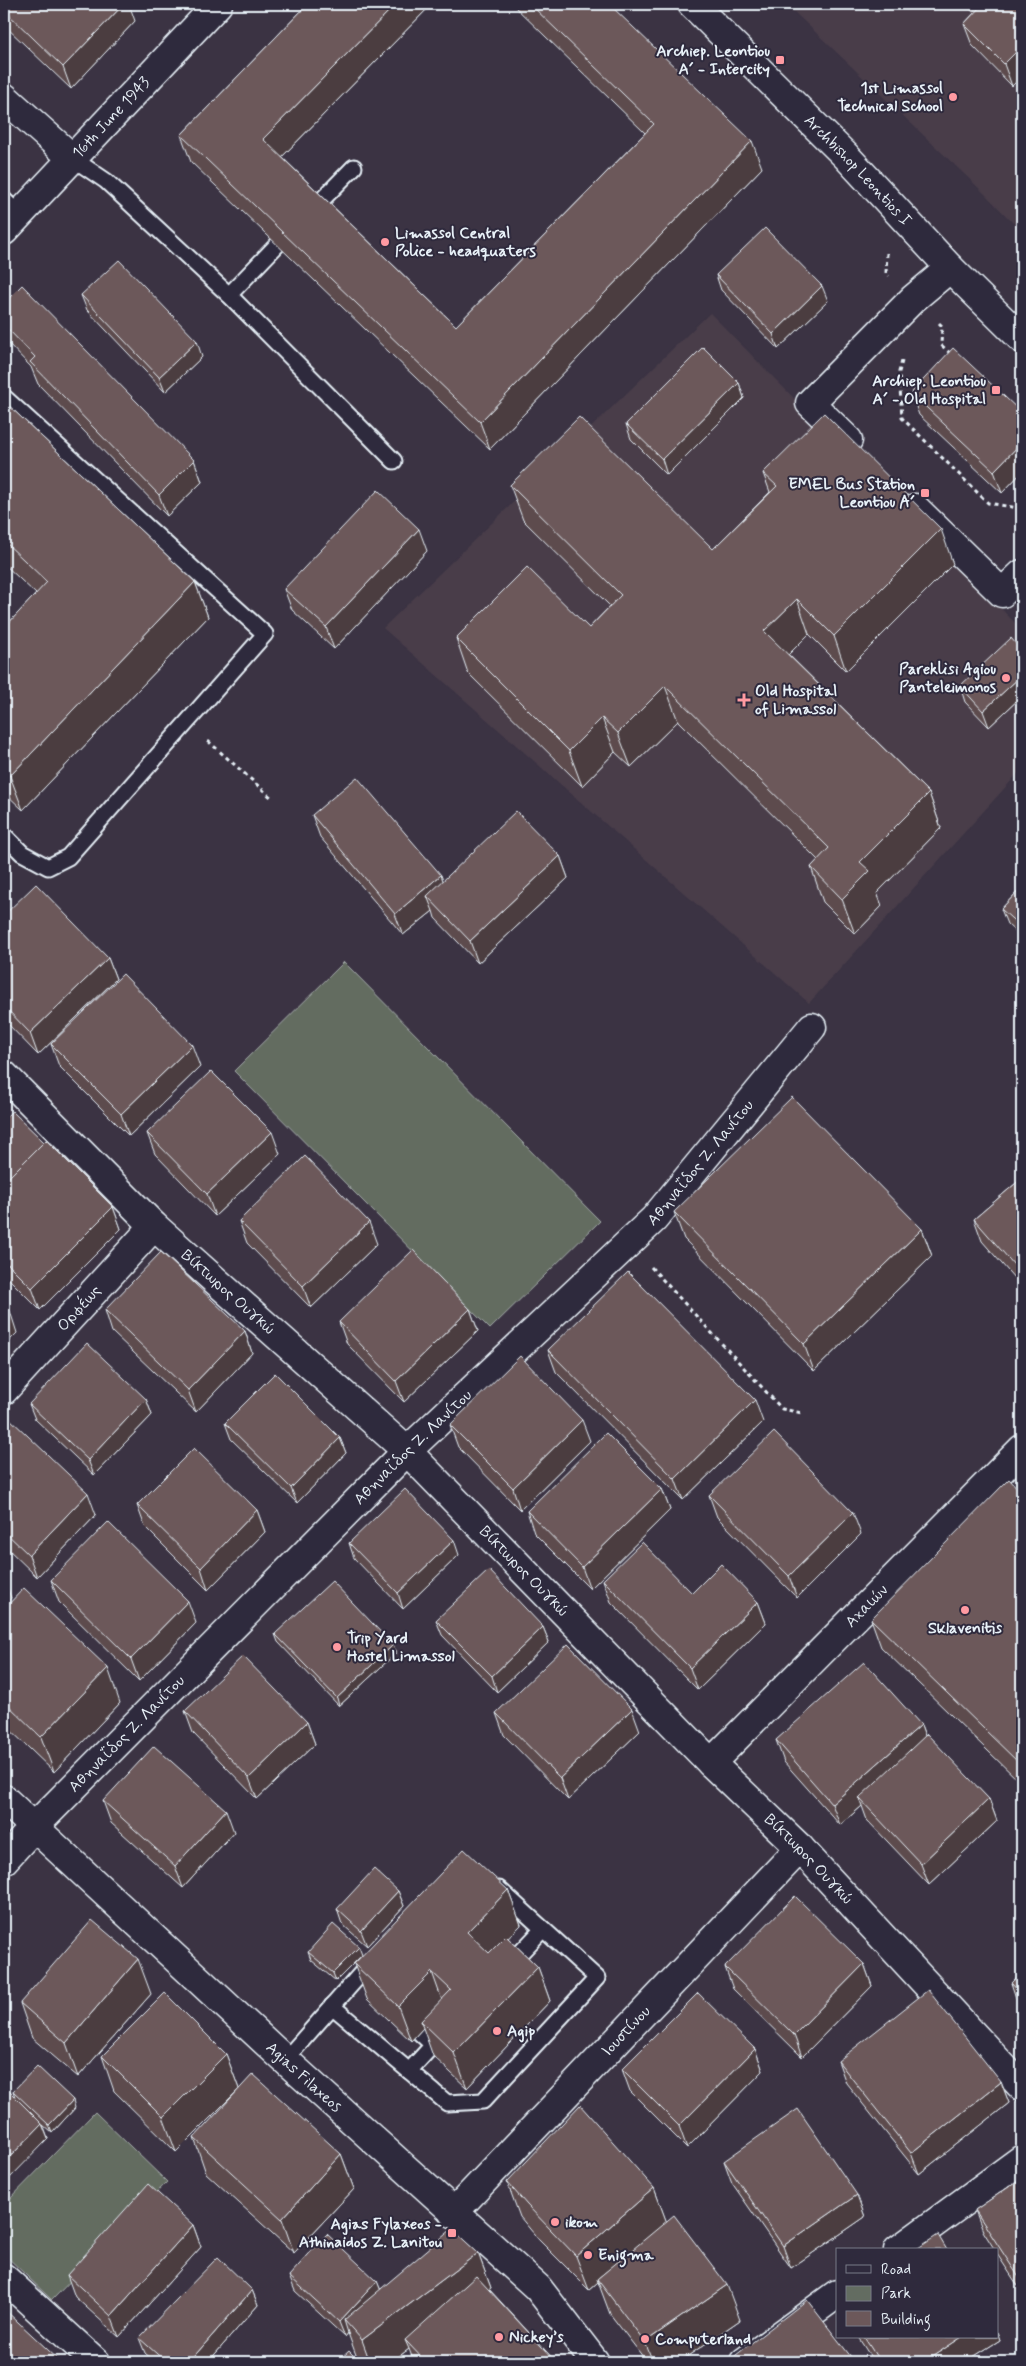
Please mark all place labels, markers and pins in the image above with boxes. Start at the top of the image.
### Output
place label: Archiep. Leontiou A´ - Intercity [656,41,770,80]
marker: Archiep. Leontiou A´ - Intercity [774,54,786,66]
place label: 1st Limassol Technical School [837,78,943,117]
marker: 1st Limassol Technical School [947,91,959,103]
place label: Limassol Central Police - headquaters [395,223,536,262]
marker: Limassol Central Police - headquaters [379,236,391,248]
place label: Archiep. Leontiou A´ - Old Hospital [872,371,986,410]
marker: Archiep. Leontiou A´ - Old Hospital [990,384,1002,396]
place label: EMEL Bus Station Leontiou A´ [788,474,915,513]
marker: EMEL Bus Station Leontiou A´ [919,487,931,499]
place label: Pareklisi Agiou Panteleimonos [899,659,997,698]
marker: Pareklisi Agiou Panteleimonos [1000,672,1012,684]
place label: Old Hospital of Limassol [755,681,837,720]
marker: Old Hospital of Limassol [737,693,751,707]
marker: Sklavenitis [959,1604,971,1616]
place label: Sklavenitis [928,1618,1003,1639]
place label: Trip Yard Hostel Limassol [347,1628,455,1667]
marker: Trip Yard Hostel Limassol [331,1641,343,1653]
place label: Agip [507,2021,535,2043]
marker: Agip [491,2025,503,2037]
place label: ikom [565,2212,598,2233]
place label: Agias Fylaxeos - Athinaidos Z. Lanitou [299,2214,443,2253]
marker: ikom [549,2216,561,2228]
marker: Agias Fylaxeos - Athinaidos Z. Lanitou [446,2227,458,2239]
place label: Enigma [598,2245,654,2268]
marker: Enigma [582,2249,594,2261]
place label: Nickey’s [509,2327,565,2348]
place label: Computerland [655,2329,751,2350]
marker: Nickey’s [493,2331,505,2343]
marker: Computerland [639,2333,651,2345]

